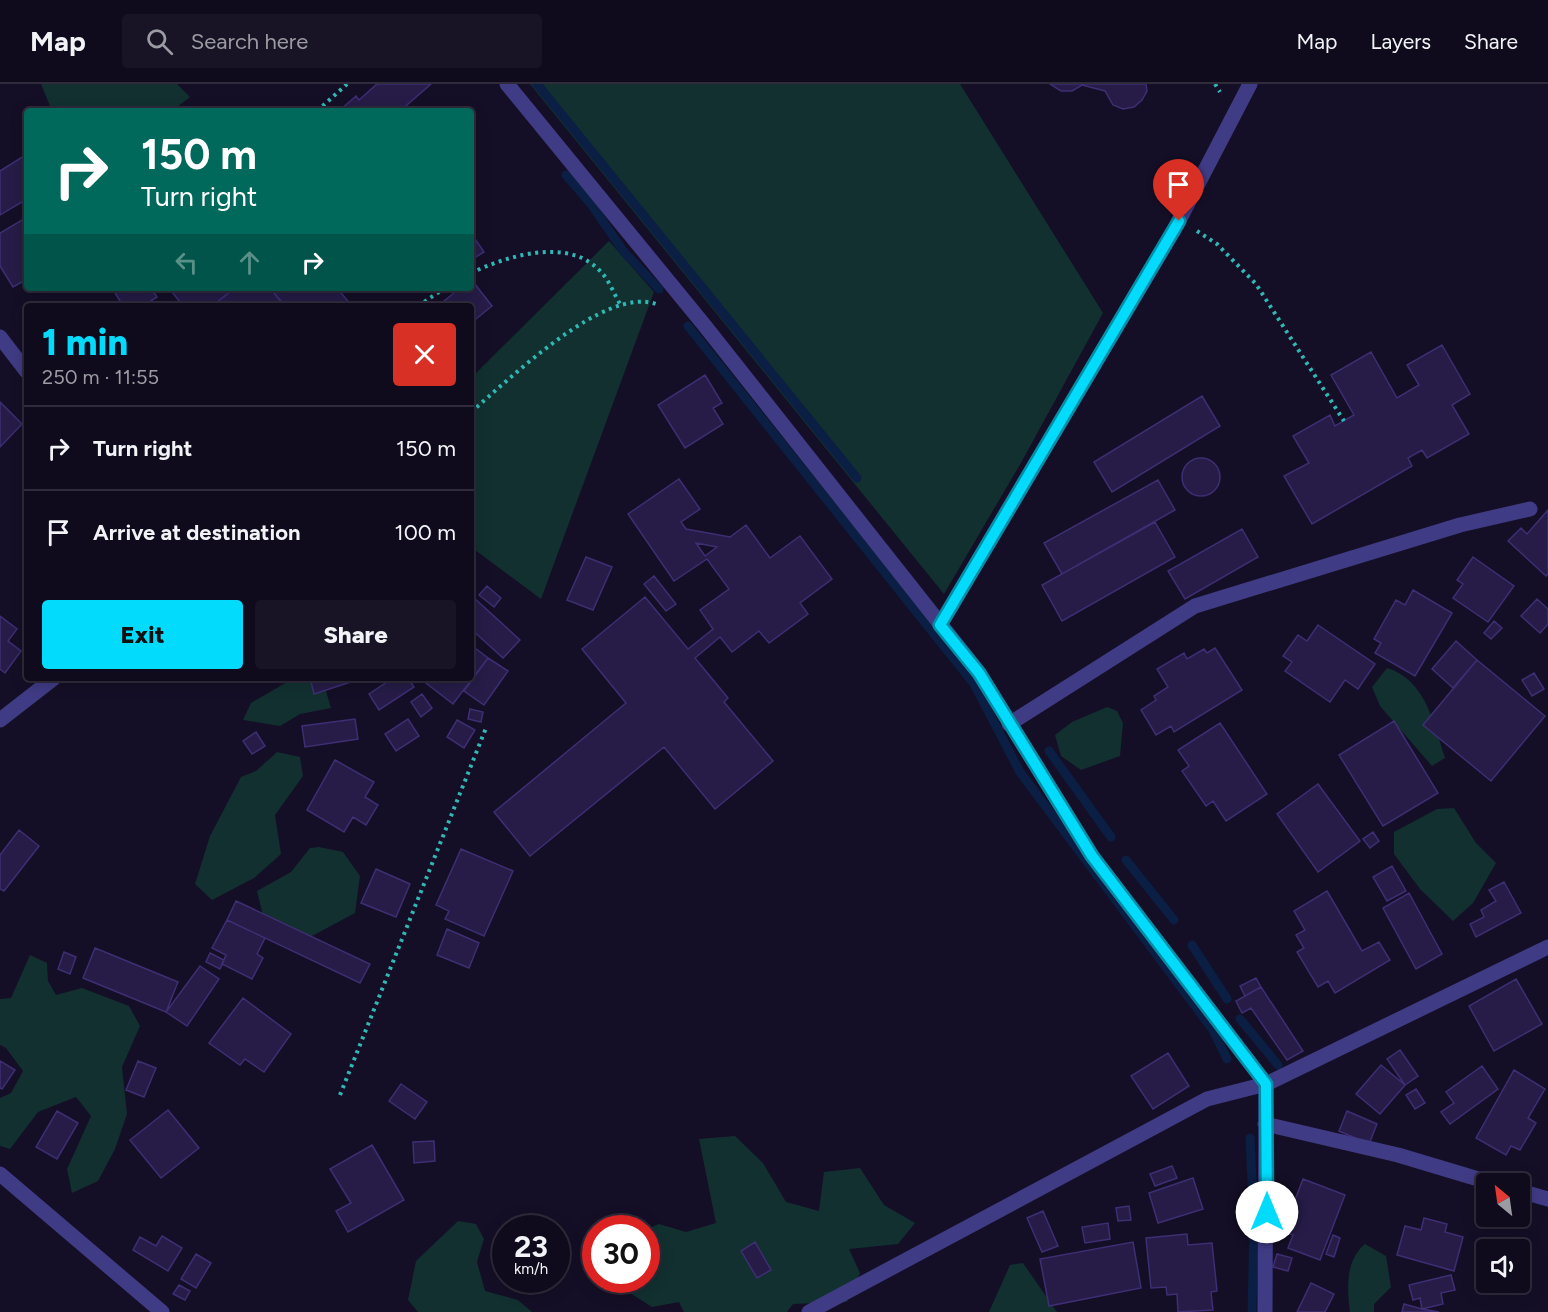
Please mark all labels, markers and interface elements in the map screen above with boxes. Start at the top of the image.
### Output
search box [122,14,542,68]
text: Map [30,24,86,58]
icon: search [143,25,176,58]
text: Search here [191,28,308,55]
text: Map [1297,29,1337,54]
text: Layers [1370,29,1431,54]
text: Share [1464,29,1518,54]
text: 150 m [141,129,257,180]
icon: right [42,132,120,210]
pin [1153,159,1204,221]
icon: arrive [1162,168,1195,201]
text: Turn right [141,180,257,213]
icon: left [170,246,203,279]
icon: ahead [233,246,266,279]
icon: right [296,246,329,279]
text: 1 min [42,321,128,364]
button: close [393,323,456,386]
text: 250 m · 11:55 [42,365,159,389]
icon: right [42,432,75,465]
text: Turn right [93,435,192,462]
text: 150 m [396,435,456,462]
icon: arrive [42,516,75,549]
text: Arrive at destination [93,519,301,546]
text: 100 m [395,519,456,546]
button: Exit [42,600,243,669]
button: Share [255,600,456,669]
north arrow [1476,1173,1530,1227]
map controls [1476,1173,1530,1293]
position arrow [1235,1180,1299,1244]
speed limit sign: 30 [582,1215,660,1293]
text: 23 [514,1228,548,1265]
button: sound [1476,1239,1530,1293]
text: km/h [514,1260,548,1278]

